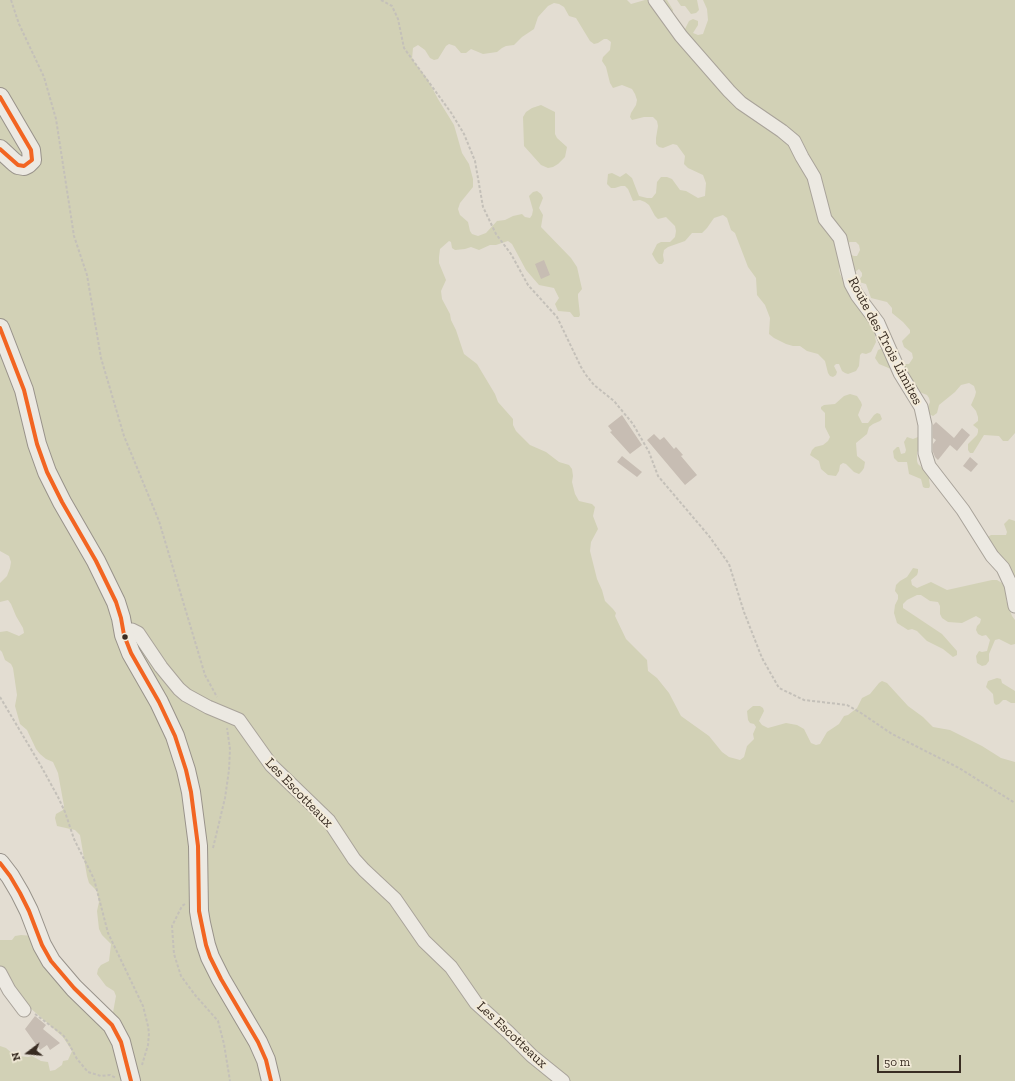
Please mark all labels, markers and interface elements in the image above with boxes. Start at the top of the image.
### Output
street label: Route des Trois Limites [844,274,926,408]
unlabelled marker [120,632,130,642]
street label: Les Escotteaux [262,755,336,831]
street label: Les Escotteaux [473,998,551,1072]
north arrow [8,1033,48,1073]
scale bar [879,1047,963,1073]
text: N [9,1051,23,1062]
text: 50 m [884,1055,910,1069]

